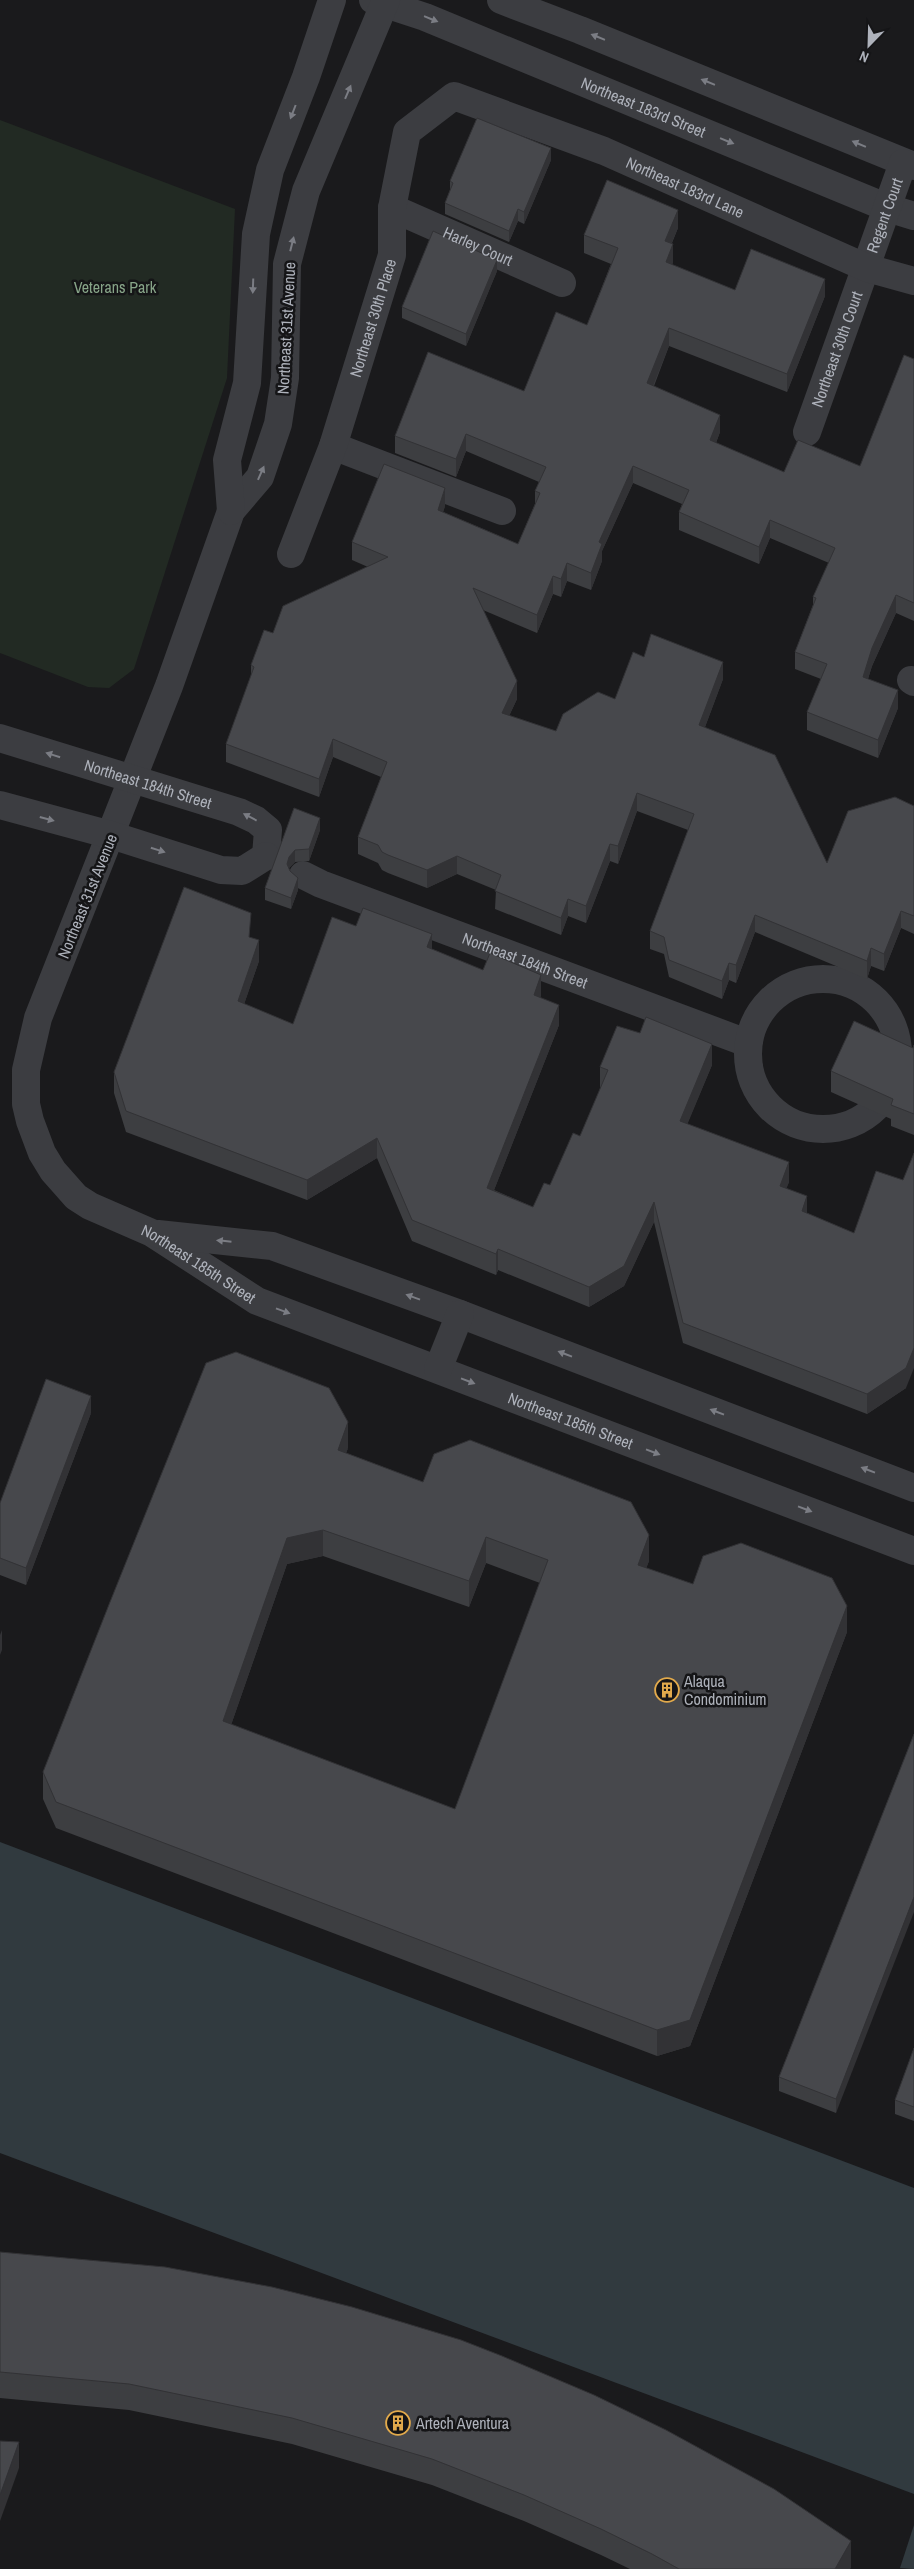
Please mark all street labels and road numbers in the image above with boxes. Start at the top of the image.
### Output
street label: Northeast 183rd Street [578,72,709,143]
street label: Northeast 183rd Lane [623,151,748,223]
street label: Regent Court [861,175,908,256]
street label: Harley Court [440,221,516,271]
street label: Northeast 30th Place [344,256,401,380]
street label: Northeast 31st Avenue [272,261,300,395]
street label: Northeast 30th Court [806,288,868,410]
street label: Northeast 184th Street [82,754,215,814]
street label: Northeast 31st Avenue [52,830,122,962]
street label: Northeast 184th Street [459,927,591,994]
street label: Northeast 185th Street [138,1219,260,1309]
street label: Northeast 185th Street [505,1387,637,1454]

